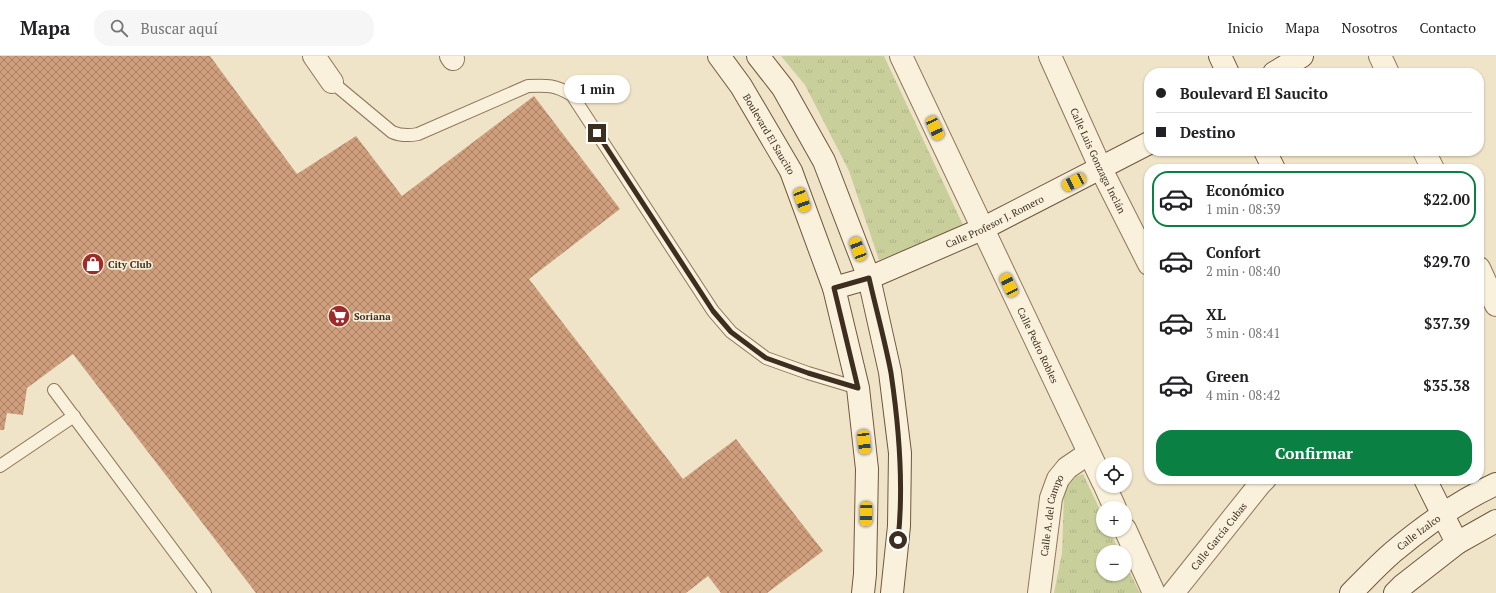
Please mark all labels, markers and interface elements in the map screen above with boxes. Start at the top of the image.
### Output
search box [94,10,374,46]
text: Mapa [20,15,70,40]
icon: search [108,17,130,39]
text: Buscar aquí [140,18,218,38]
text: Inicio [1227,18,1263,37]
text: Mapa [1285,18,1320,37]
text: Nosotros [1342,18,1398,37]
text: Contacto [1420,18,1476,37]
callout: 1 min [564,75,630,103]
text: 1 min [579,80,615,98]
text: Boulevard El Saucito [1180,83,1328,103]
street label: Boulevard El Saucito [740,92,798,177]
street label: Calle Luis Gonzaga Inclán [1067,106,1128,216]
car [924,115,946,141]
text: Destino [1180,122,1235,142]
route end [588,124,606,142]
car [1061,171,1087,193]
text: Económico [1206,180,1284,200]
icon: car [1158,181,1194,217]
car [792,187,812,213]
text: $22.00 [1423,189,1470,209]
street label: Calle Profesor J. Romero [943,192,1046,251]
text: 1 min · 08:39 [1206,200,1280,218]
car [848,236,868,262]
text: Confort [1206,242,1261,262]
icon: car [1158,243,1194,279]
shop icon: City Club [80,251,106,277]
text: $29.70 [1423,251,1470,271]
place label: City Club [108,258,152,271]
text: 2 min · 08:40 [1206,262,1280,280]
car [998,272,1020,298]
supermarket icon: Soriana [326,303,352,329]
text: XL [1206,304,1226,324]
street label: Calle Pedro Robles [1014,305,1061,385]
icon: car [1158,305,1194,341]
place label: Soriana [354,310,391,323]
text: $37.39 [1424,313,1470,333]
text: 3 min · 08:41 [1206,324,1280,342]
text: Green [1206,366,1249,386]
icon: car [1158,367,1194,403]
text: $35.38 [1423,375,1470,395]
text: 4 min · 08:42 [1206,386,1280,404]
car [857,429,871,455]
button: Confirmar [1156,430,1472,476]
map controls [1096,457,1132,581]
button: locate [1096,457,1132,493]
street label: Calle A. del Campo [1038,471,1067,557]
street label: Calle García Cubas [1188,500,1250,573]
button: + [1096,501,1132,537]
car [860,502,872,526]
street label: Calle Izalco [1394,512,1443,553]
route start [889,531,907,549]
button: − [1096,545,1132,581]

